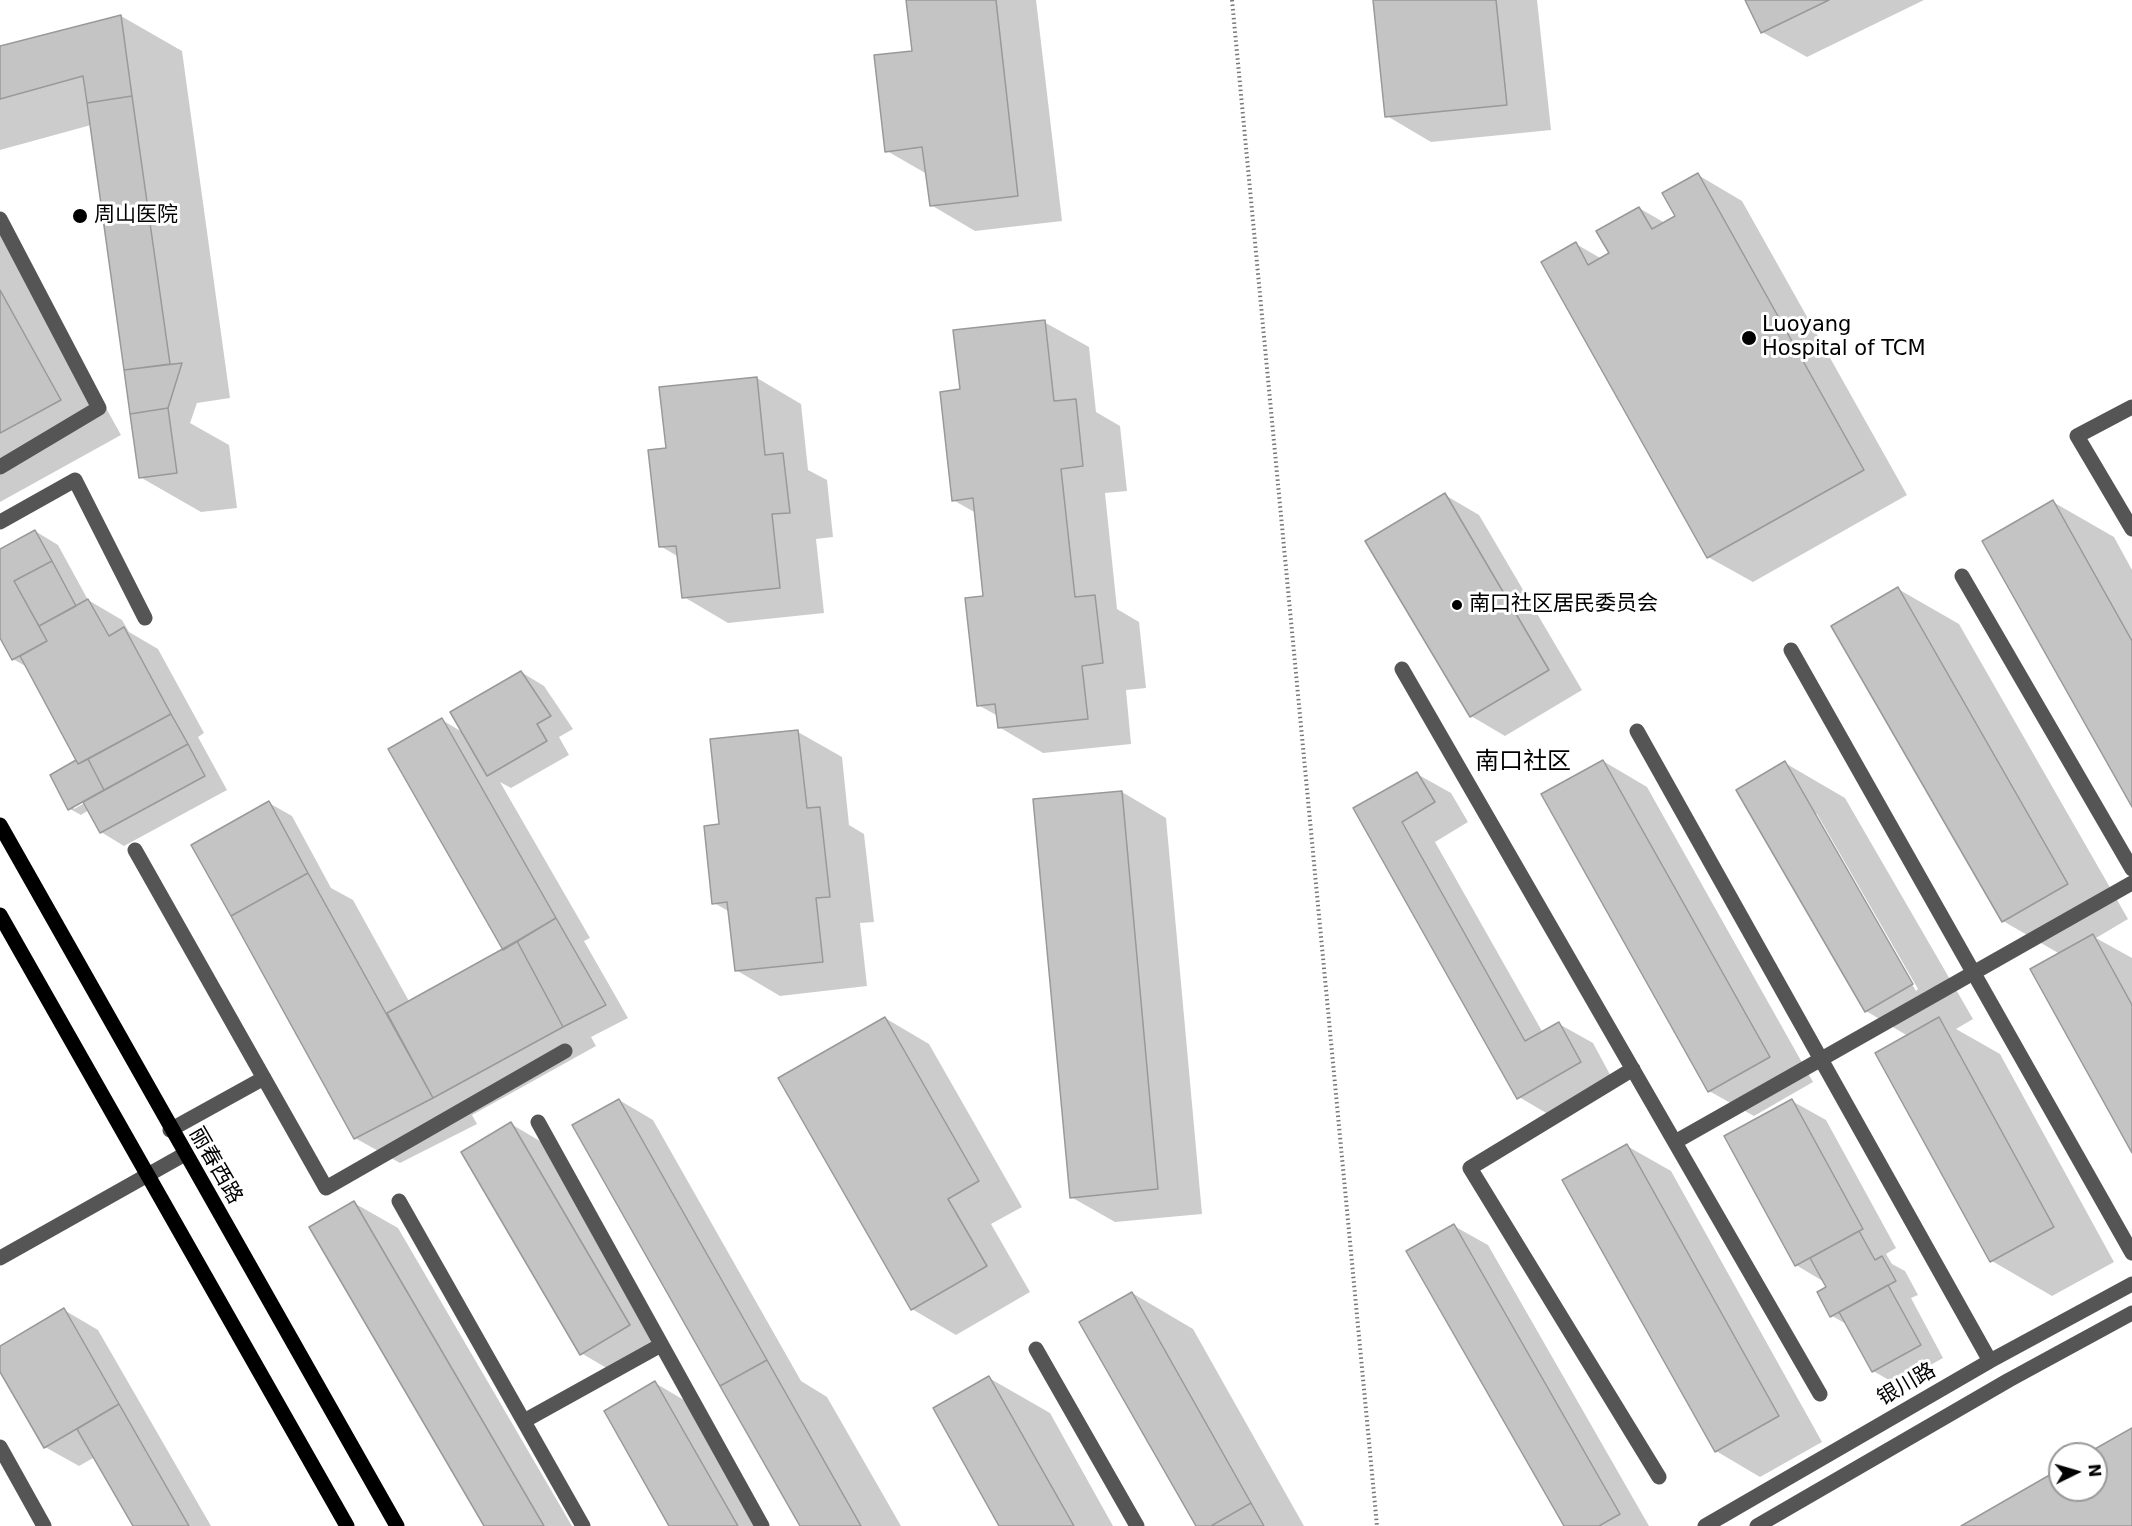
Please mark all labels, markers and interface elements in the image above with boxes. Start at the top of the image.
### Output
place label: 周山医院 [94,203,178,229]
marker: 周山医院 [71,207,89,225]
place label: Luoyang Hospital of TCM [1762,313,1926,363]
marker: Luoyang Hospital of TCM [1740,329,1758,347]
place label: 南口社区居民委员会 [1469,592,1658,618]
marker: 南口社区居民委员会 [1450,598,1464,612]
district label: 南口社区 [1475,749,1571,777]
street label: 丽春西路 [183,1123,247,1209]
street label: 银川路 [1873,1358,1941,1412]
north arrow [2048,1442,2108,1502]
text: N [2084,1463,2104,1478]

